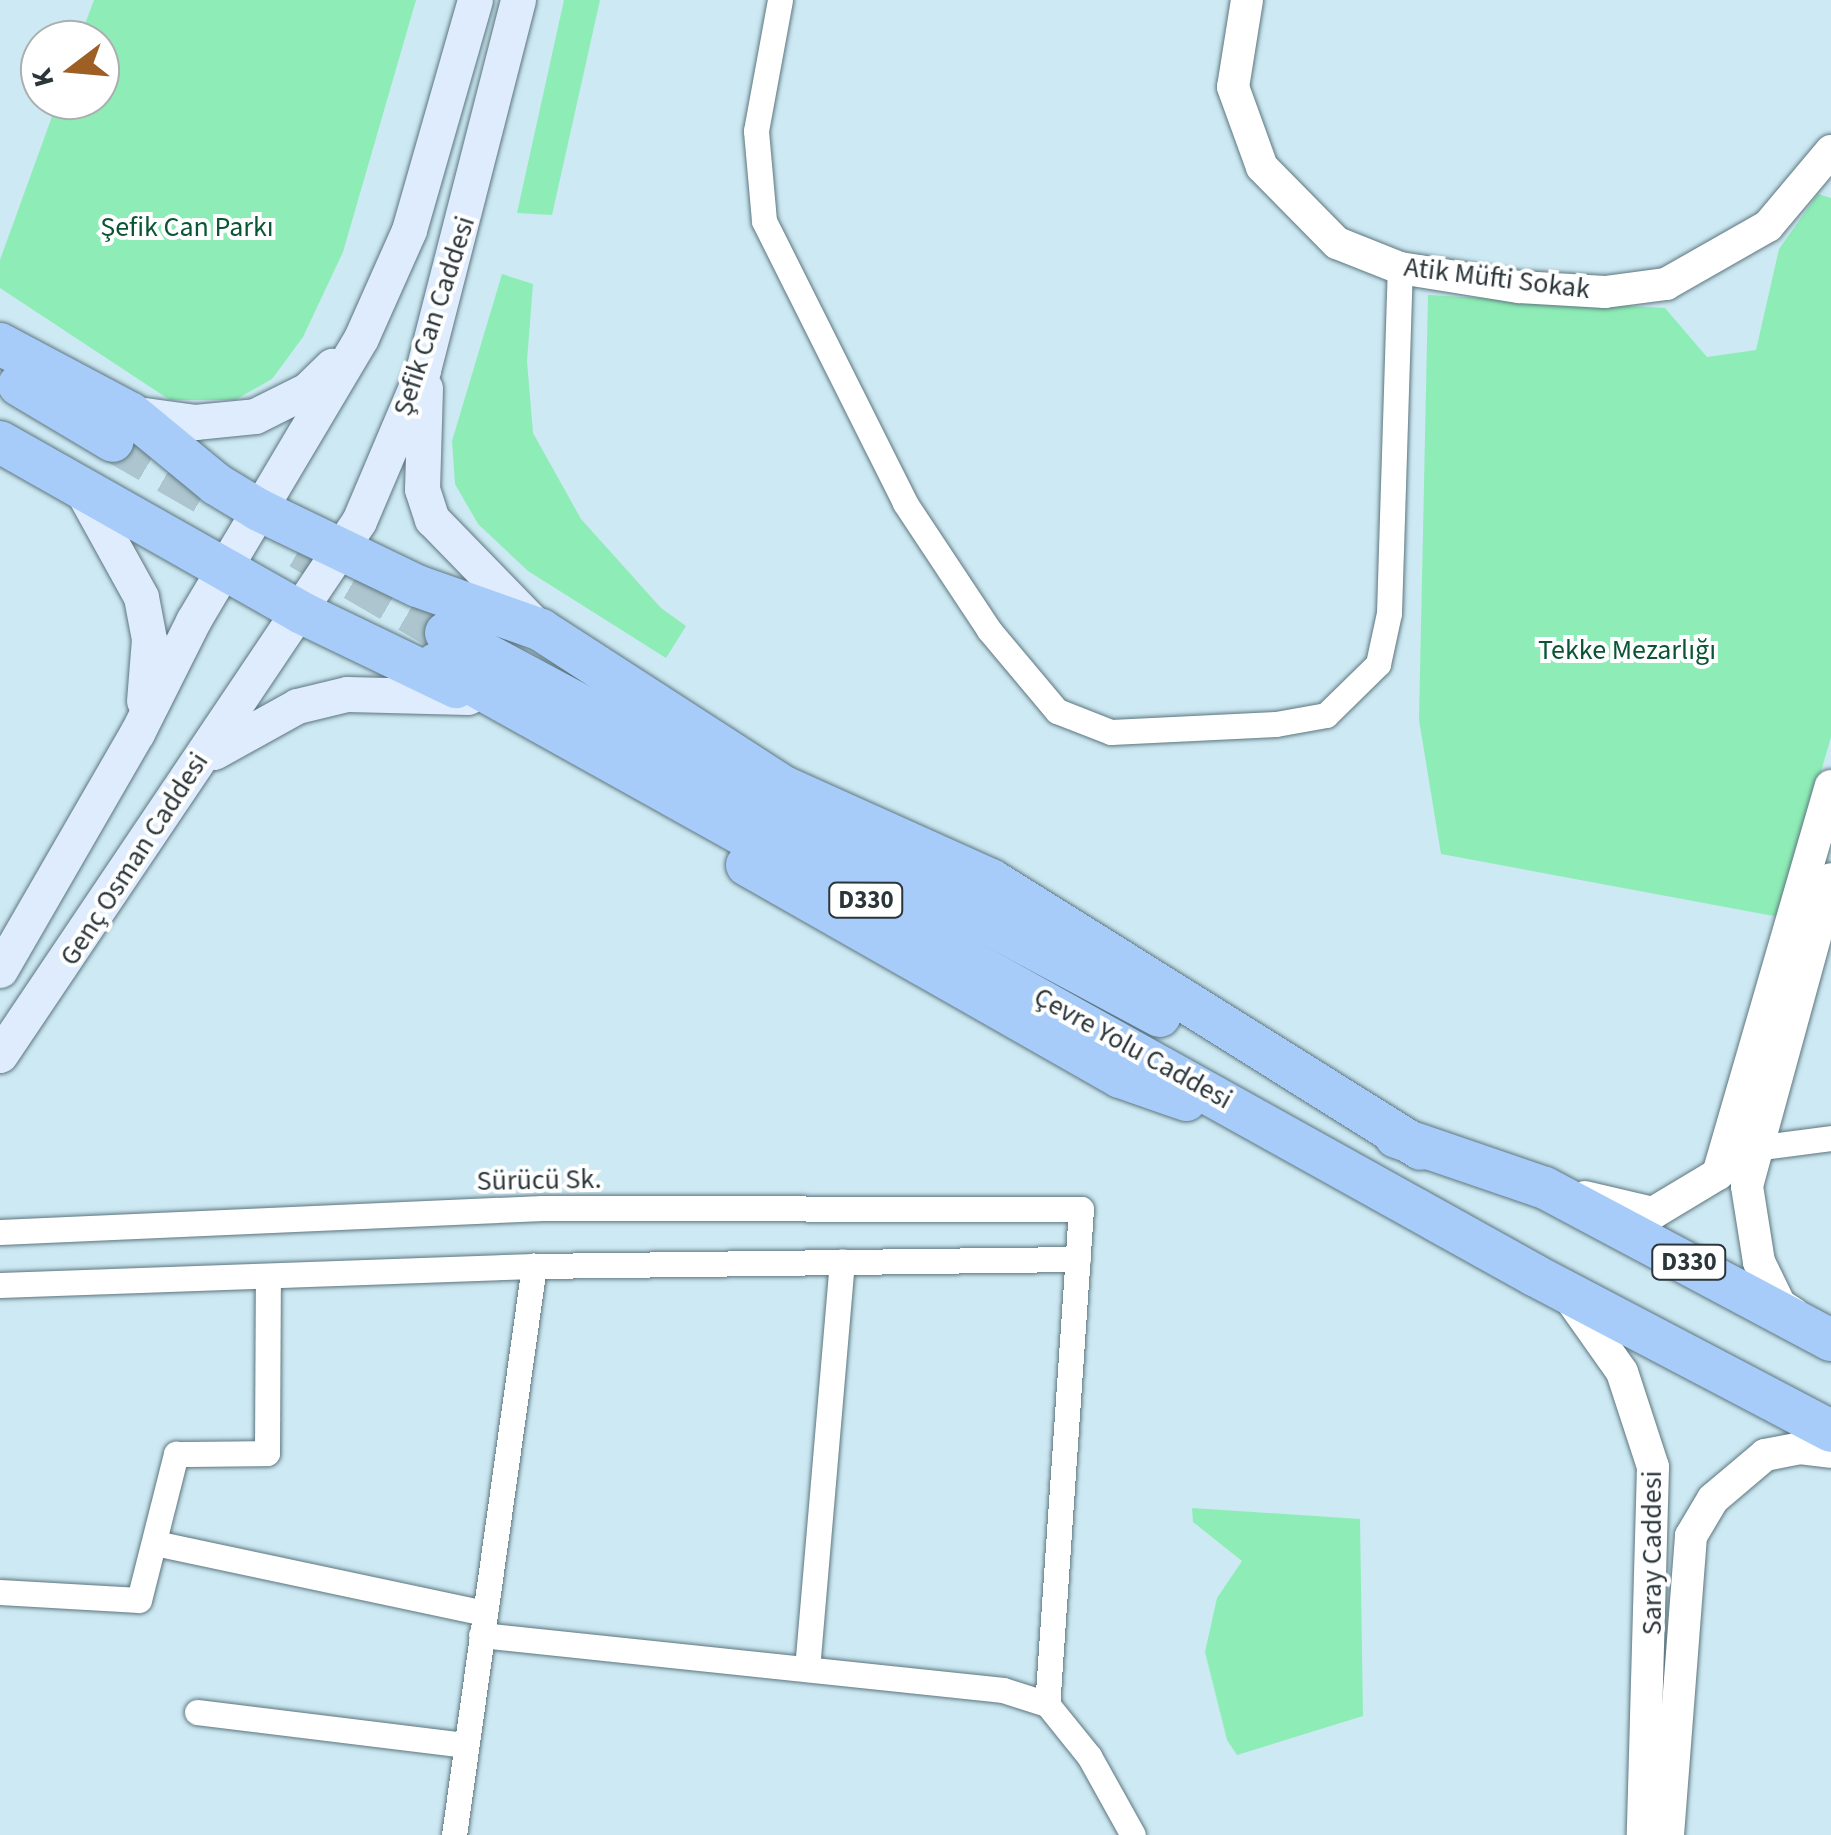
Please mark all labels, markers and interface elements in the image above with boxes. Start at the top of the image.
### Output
north arrow [20,20,120,120]
text: K [21,64,65,92]
park label: Şefik Can Parkı [100,210,274,244]
street label: Şefik Can Caddesi [386,212,482,420]
street label: Atik Müfti Sokak [1402,250,1592,306]
park label: Tekke Mezarlığı [1538,633,1716,667]
street label: Genç Osman Caddesi [53,746,215,972]
road number: D330 [826,880,906,920]
street label: Çevre Yolu Caddesi [1028,980,1238,1116]
street label: Sürücü Sk. [476,1162,602,1198]
road number: D330 [1649,1242,1729,1282]
street label: Saray Caddesi [1635,1471,1669,1635]

